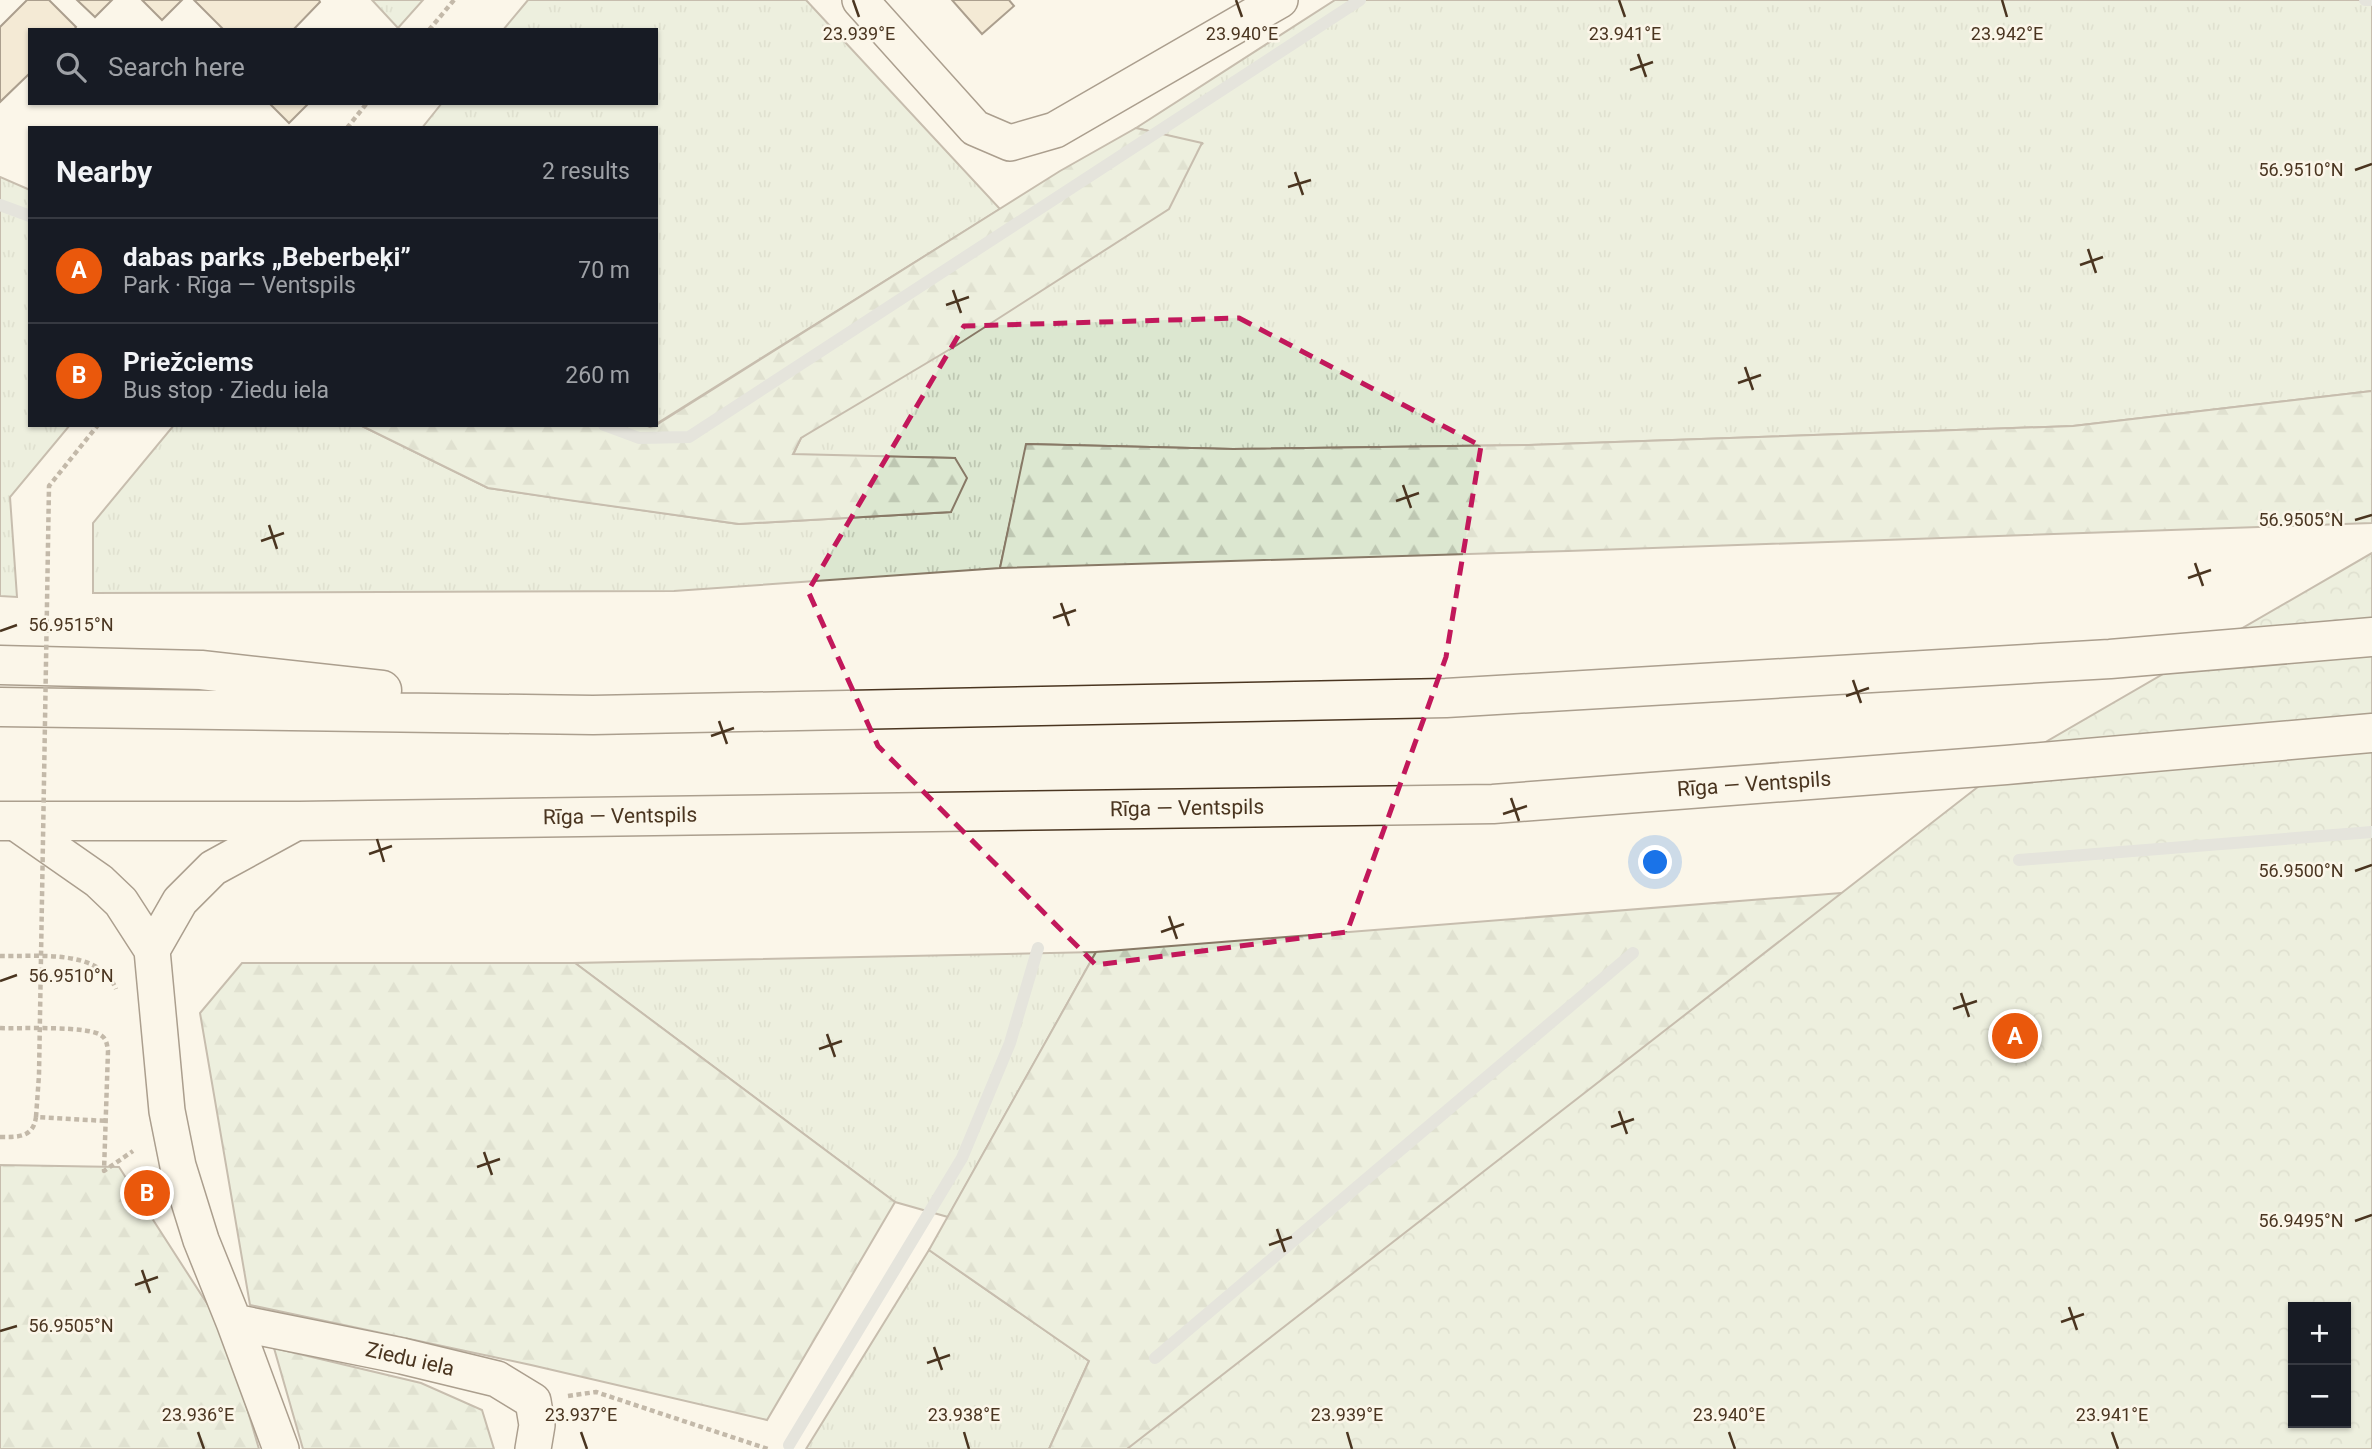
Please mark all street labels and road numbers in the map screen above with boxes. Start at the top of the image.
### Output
street label: Rīga — Ventspils [1676,767,1832,801]
street label: Rīga — Ventspils [1110,795,1264,821]
street label: Rīga — Ventspils [543,803,697,829]
street label: Ziedu iela [363,1337,457,1381]

